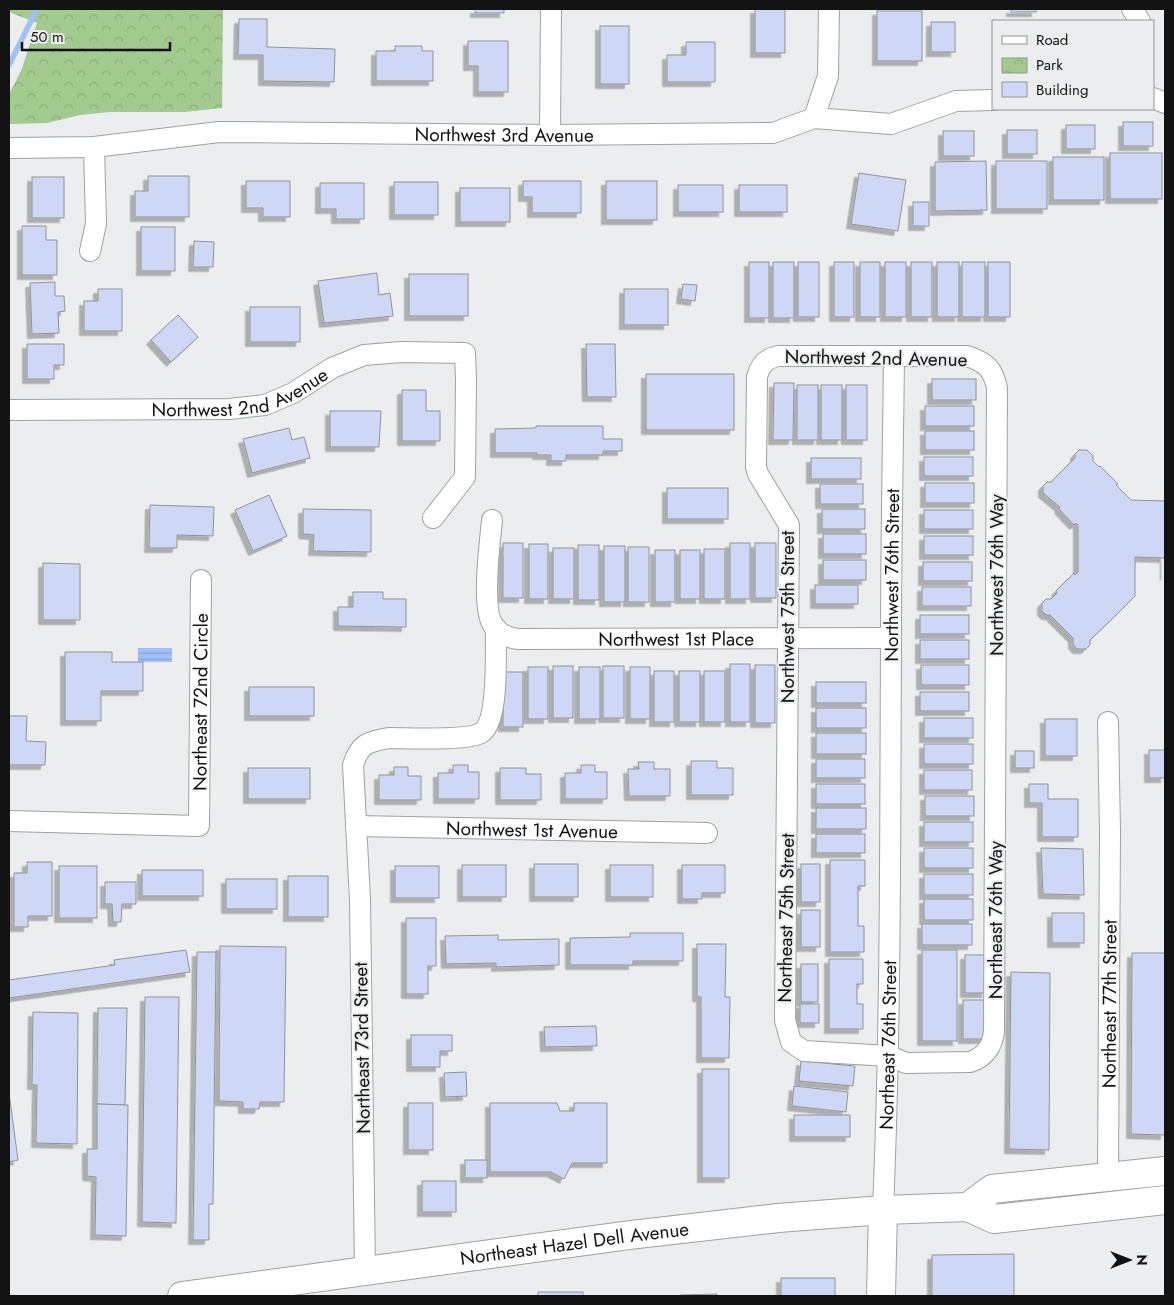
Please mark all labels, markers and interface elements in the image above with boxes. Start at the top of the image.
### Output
scale bar [22,20,170,52]
legend [992,20,1154,110]
text: 50 m [30,26,64,48]
text: Road [1036,29,1068,51]
text: Park [1036,54,1063,76]
text: Building [1036,79,1088,101]
street label: Northwest 3rd Avenue [414,120,594,149]
street label: Northwest 2nd Avenue [784,343,968,373]
street label: Northwest 2nd Avenue [151,361,333,423]
street label: Northwest 76th Street [877,488,906,662]
street label: Northwest 76th Way [983,493,1010,656]
street label: Northwest 75th Street [774,530,801,703]
street label: Northeast 72nd Circle [186,613,214,791]
street label: Northwest 1st Place [598,625,754,652]
street label: Northwest 1st Avenue [446,814,619,845]
street label: Northeast 75th Street [771,833,801,1003]
street label: Northeast 76th Way [982,840,1009,999]
street label: Northeast 77th Street [1095,919,1123,1088]
street label: Northeast 76th Street [872,960,903,1130]
street label: Northeast 73rd Street [347,961,377,1134]
street label: Northeast Hazel Dell Avenue [458,1215,690,1272]
north arrow [1104,1235,1154,1285]
text: N [1132,1254,1152,1266]

